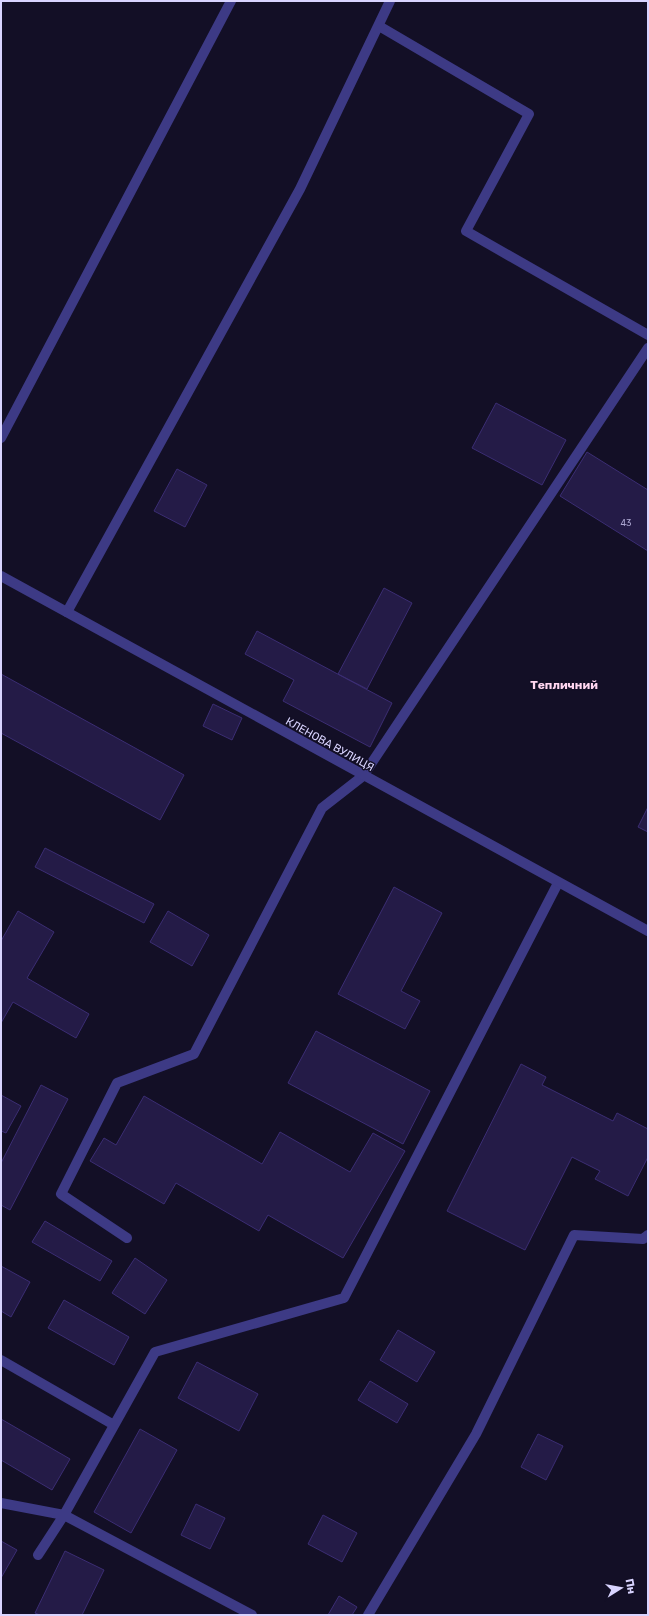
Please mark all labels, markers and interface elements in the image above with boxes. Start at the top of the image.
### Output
house number: 43 [621,518,632,528]
district label: Тепличний [530,678,598,692]
street label: КЛЕНОВА ВУЛИЦЯ [283,715,376,774]
north arrow [601,1568,641,1608]
text: Пн [622,1577,638,1595]

